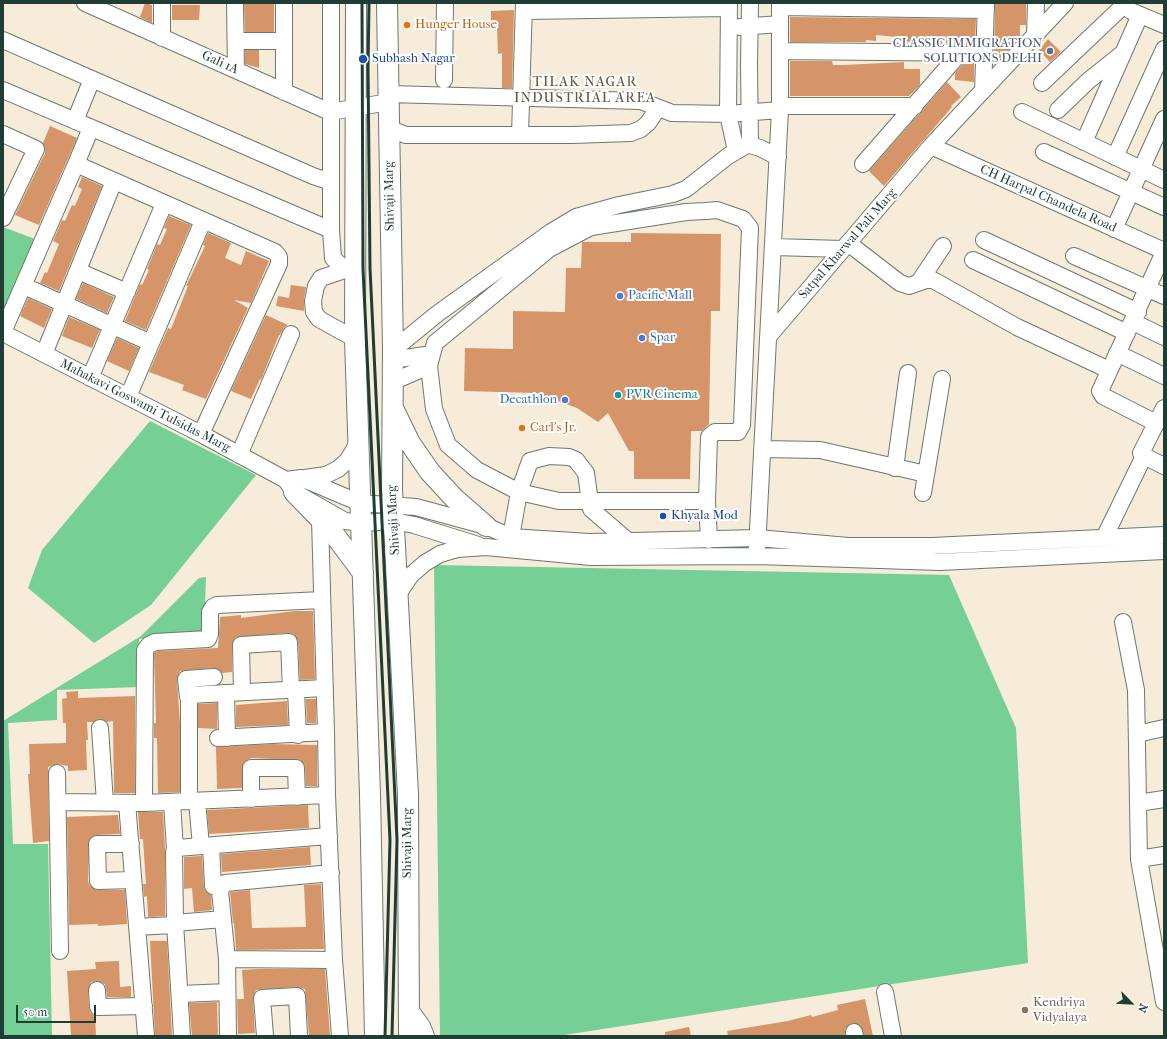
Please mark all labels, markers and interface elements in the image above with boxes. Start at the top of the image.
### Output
place label: Hunger House [415,17,497,33]
marker: Hunger House [402,20,412,30]
place label: CLASSIC IMMIGRATION SOLUTIONS DELHI [893,36,1042,67]
marker: CLASSIC IMMIGRATION SOLUTIONS DELHI [1045,46,1055,56]
street label: Gali 1A [199,48,241,78]
place label: Subhash Nagar [372,51,455,67]
marker: Subhash Nagar [357,53,369,65]
district label: TILAK NAGAR INDUSTRIAL AREA [514,75,656,108]
street label: Shivaji Marg [382,161,398,231]
street label: CH Harpal Chandela Road [977,162,1119,236]
street label: Satpal Kharwal Pali Marg [796,186,900,302]
place label: Pacific Mall [628,288,692,304]
marker: Pacific Mall [615,291,625,301]
place label: Spar [650,330,675,346]
marker: Spar [637,333,647,343]
street label: Mahakavi Goswami Tulsidas Marg [57,356,233,456]
place label: PVR Cinema [626,387,698,403]
marker: PVR Cinema [613,390,623,400]
place label: Decathlon [499,392,557,408]
marker: Decathlon [560,395,570,405]
place label: Carl's Jr. [530,420,576,436]
marker: Carl's Jr. [517,423,527,433]
street label: Shivaji Marg [384,484,404,556]
place label: Khyala Mod [671,508,738,524]
marker: Khyala Mod [658,511,668,521]
street label: Shivaji Marg [400,808,416,878]
north arrow [1111,983,1151,1023]
place label: Kendriya Vidyalaya [1033,995,1087,1026]
scale bar [18,997,98,1023]
text: N [1135,1002,1150,1015]
text: 50 m [23,1005,47,1019]
marker: Kendriya Vidyalaya [1020,1005,1030,1015]

